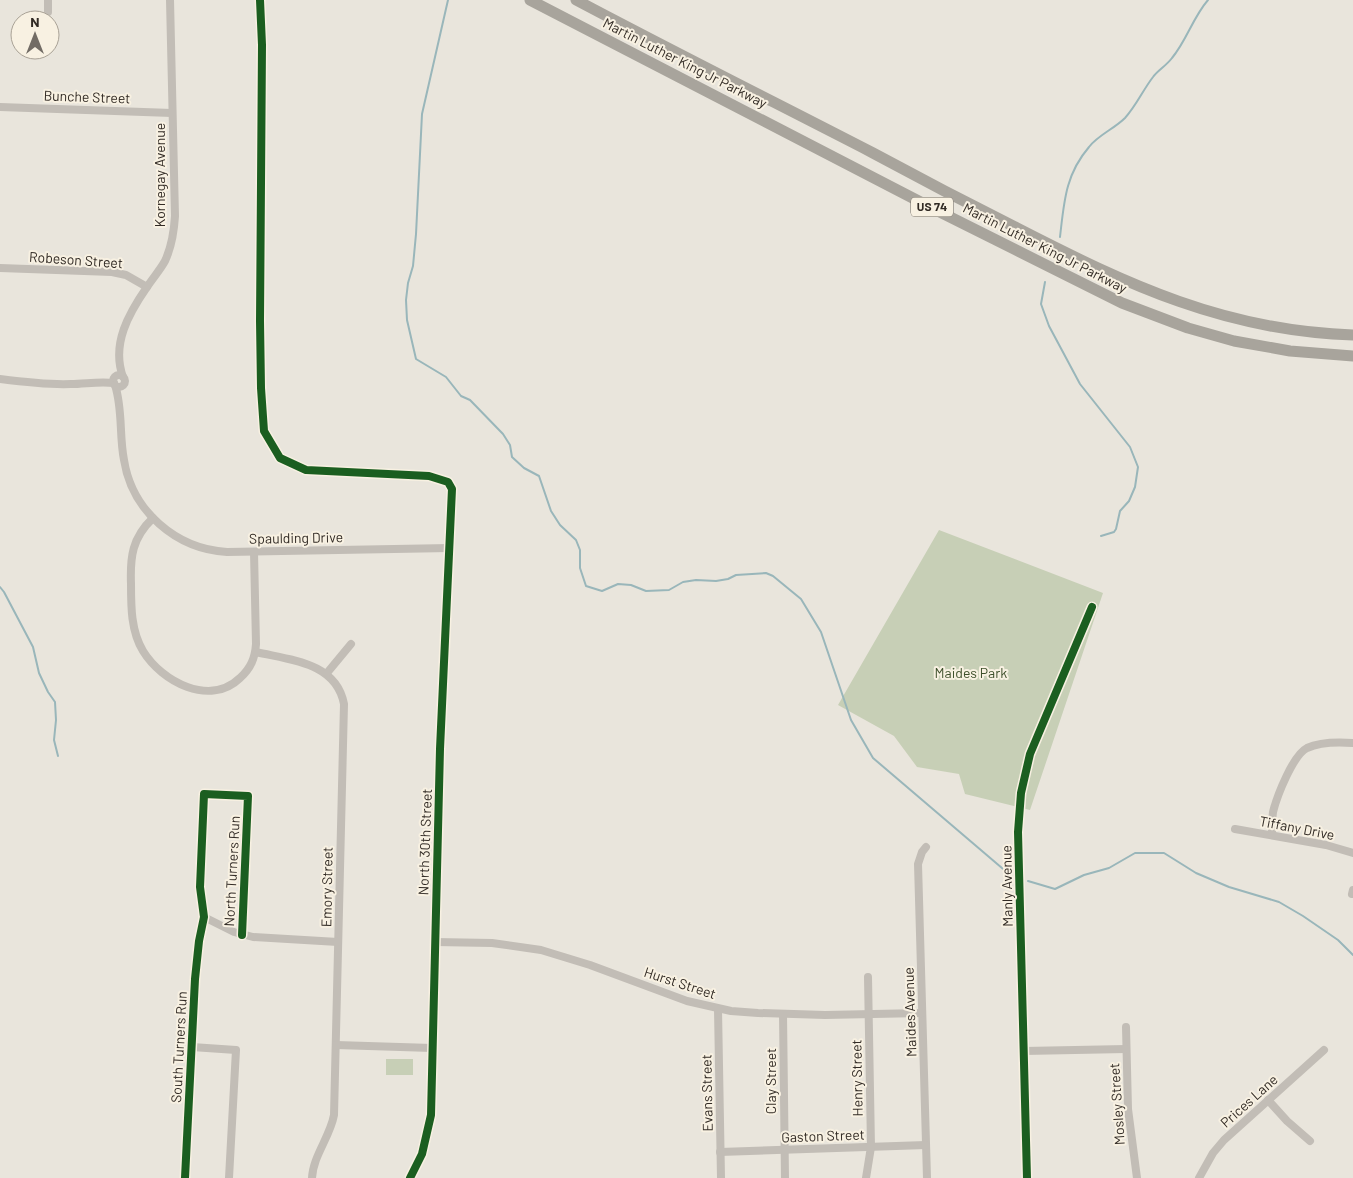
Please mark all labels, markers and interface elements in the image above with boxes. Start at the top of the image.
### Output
north arrow [10,10,60,60]
text: N [30,13,40,30]
street label: Martin Luther King Jr Parkway [600,14,771,112]
street label: Bunche Street [43,86,131,107]
street label: Kornegay Avenue [151,123,168,227]
road number: US 74 [911,198,953,216]
street label: Martin Luther King Jr Parkway [960,199,1131,297]
street label: Robeson Street [29,248,123,271]
street label: Spaulding Drive [249,528,343,547]
park label: Maides Park [935,664,1007,681]
street label: North 30th Street [414,788,435,896]
street label: Tiffany Drive [1258,812,1336,843]
street label: North Turners Run [220,815,243,927]
street label: Manly Avenue [997,845,1016,927]
street label: Emory Street [317,847,336,927]
street label: Hurst Street [642,963,718,1002]
street label: Maides Avenue [899,967,920,1057]
street label: South Turners Run [167,991,190,1103]
street label: Henry Street [847,1039,866,1117]
street label: Clay Street [762,1048,779,1114]
street label: Evans Street [697,1054,716,1132]
street label: Mosley Street [1105,1062,1128,1146]
street label: Prices Lane [1217,1071,1281,1131]
street label: Gaston Street [781,1126,865,1145]

